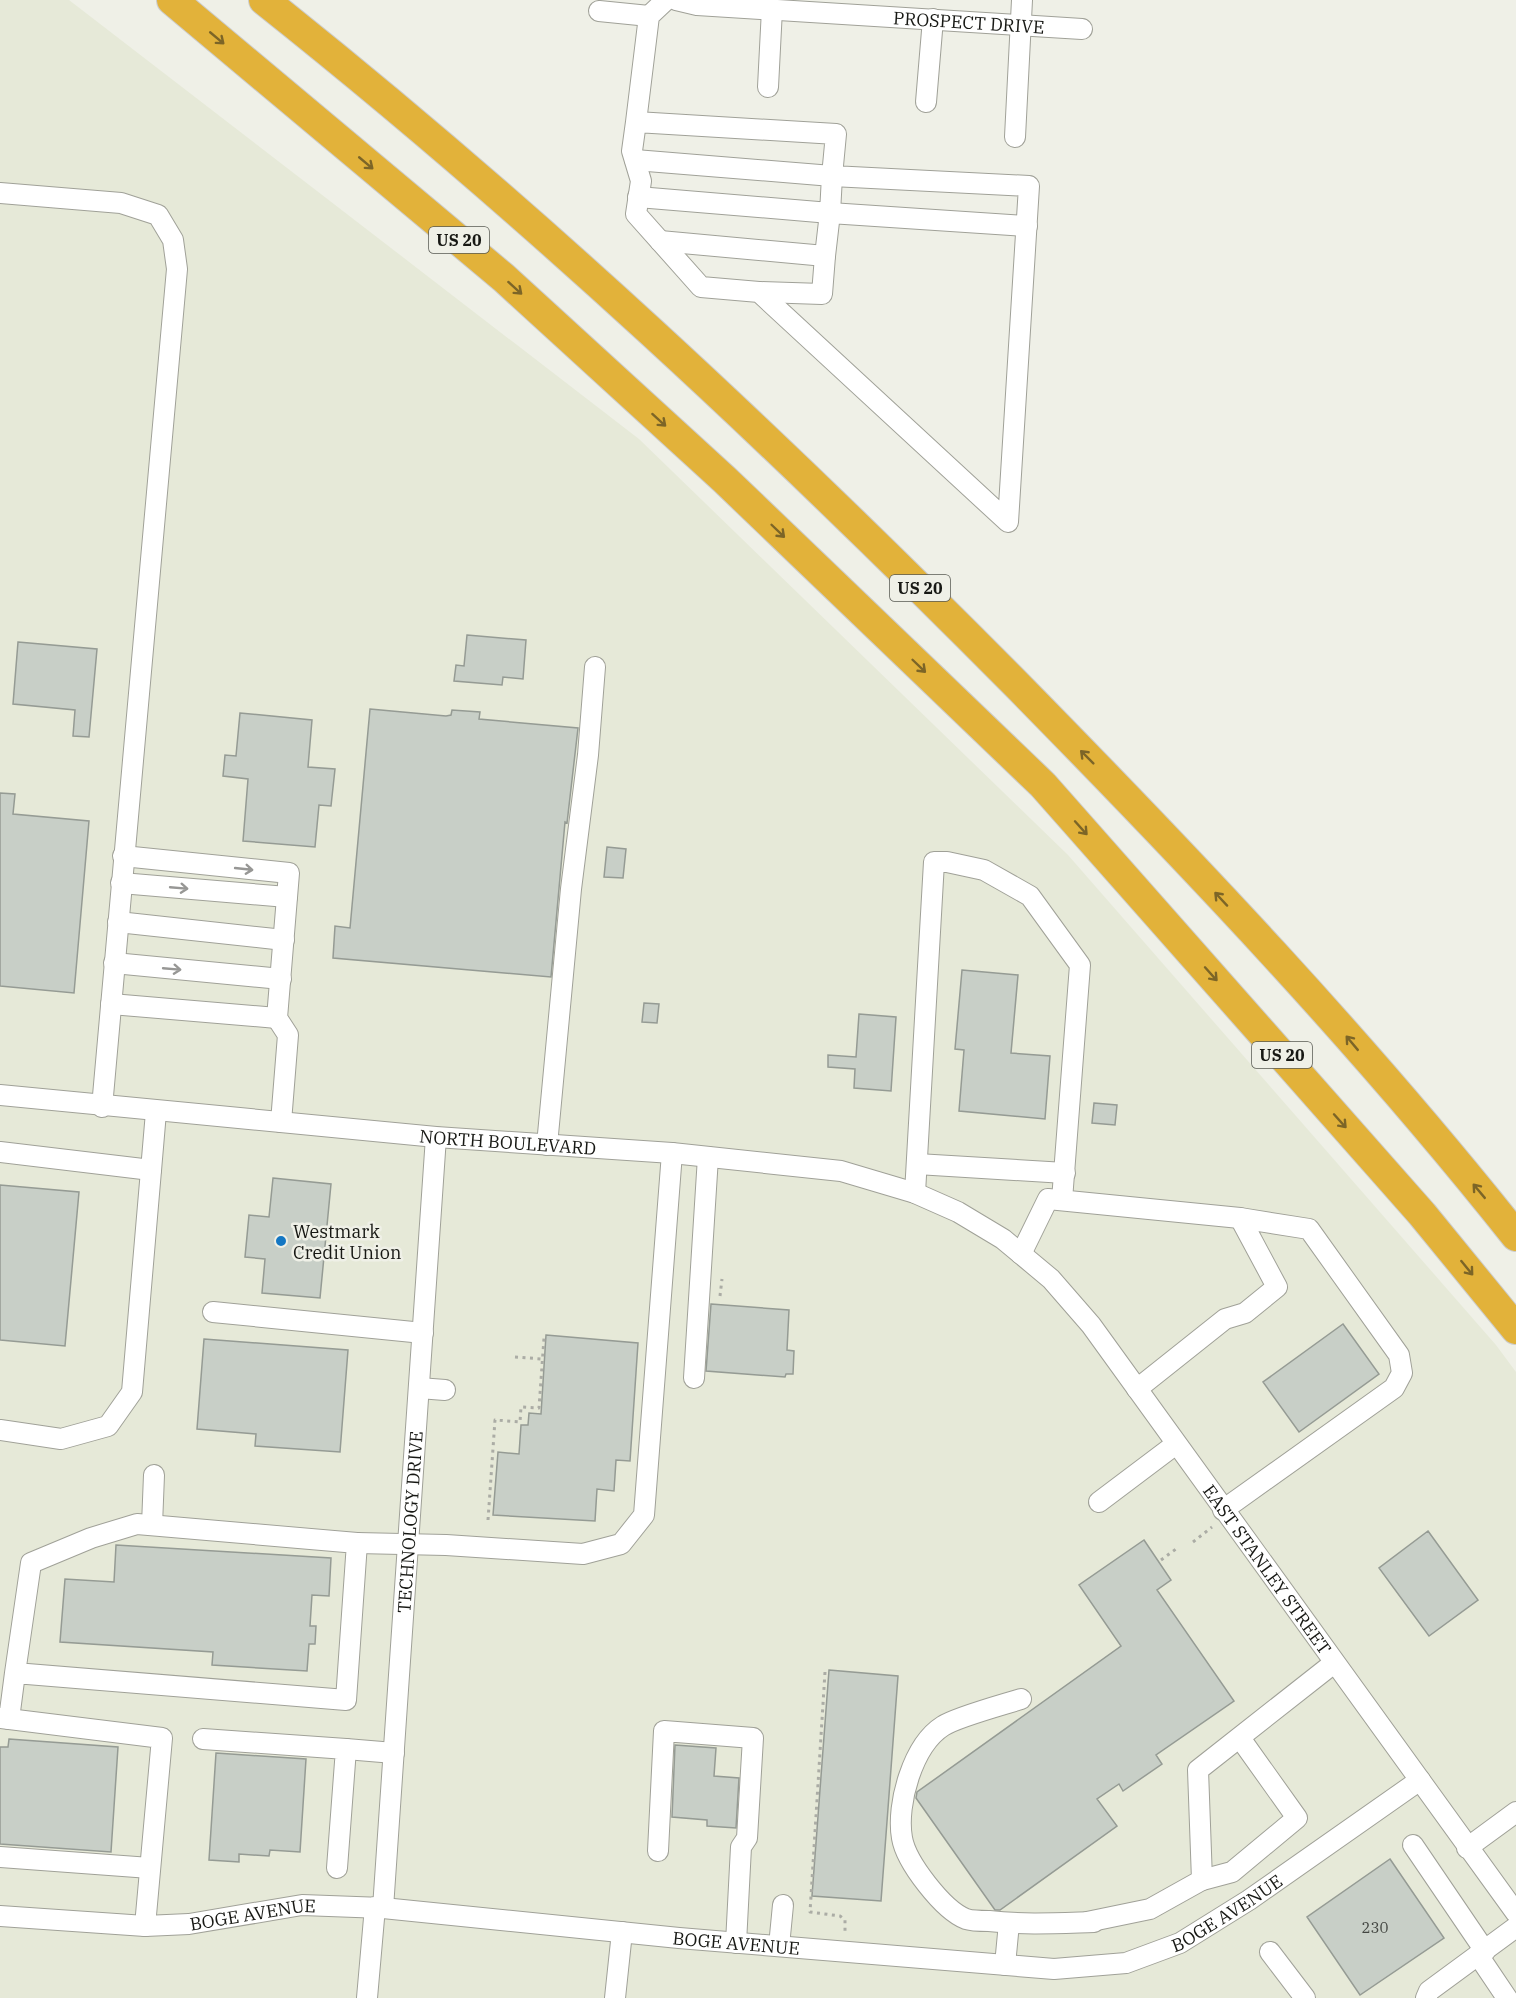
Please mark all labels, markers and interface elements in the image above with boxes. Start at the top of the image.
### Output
street label: PROSPECT DRIVE [892,6,1045,38]
one-way arrow [209,31,225,44]
one-way arrow [358,156,373,170]
road number: US 20 [429,227,489,253]
one-way arrow [508,281,523,296]
one-way arrow [652,413,667,427]
one-way arrow [771,524,786,539]
road number: US 20 [890,575,950,601]
one-way arrow [911,659,926,673]
one-way arrow [1080,749,1094,764]
one-way arrow [1074,821,1088,836]
one-way arrow [234,864,253,875]
one-way arrow [169,883,189,894]
one-way arrow [1214,891,1228,906]
one-way arrow [162,964,182,975]
one-way arrow [1203,966,1217,982]
one-way arrow [1345,1036,1359,1051]
road number: US 20 [1252,1042,1312,1068]
one-way arrow [1333,1113,1347,1128]
street label: NORTH BOULEVARD [418,1124,597,1159]
one-way arrow [1472,1183,1485,1199]
place label: Westmark Credit Union [293,1220,401,1264]
marker: Westmark Credit Union [274,1234,288,1248]
one-way arrow [1460,1260,1473,1276]
street label: TECHNOLOGY DRIVE [392,1430,427,1614]
street label: EAST STANLEY STREET [1198,1480,1337,1659]
street label: BOGE AVENUE [1168,1869,1287,1957]
street label: BOGE AVENUE [188,1893,316,1935]
house number: 230 [1361,1918,1389,1937]
street label: BOGE AVENUE [672,1926,801,1959]

